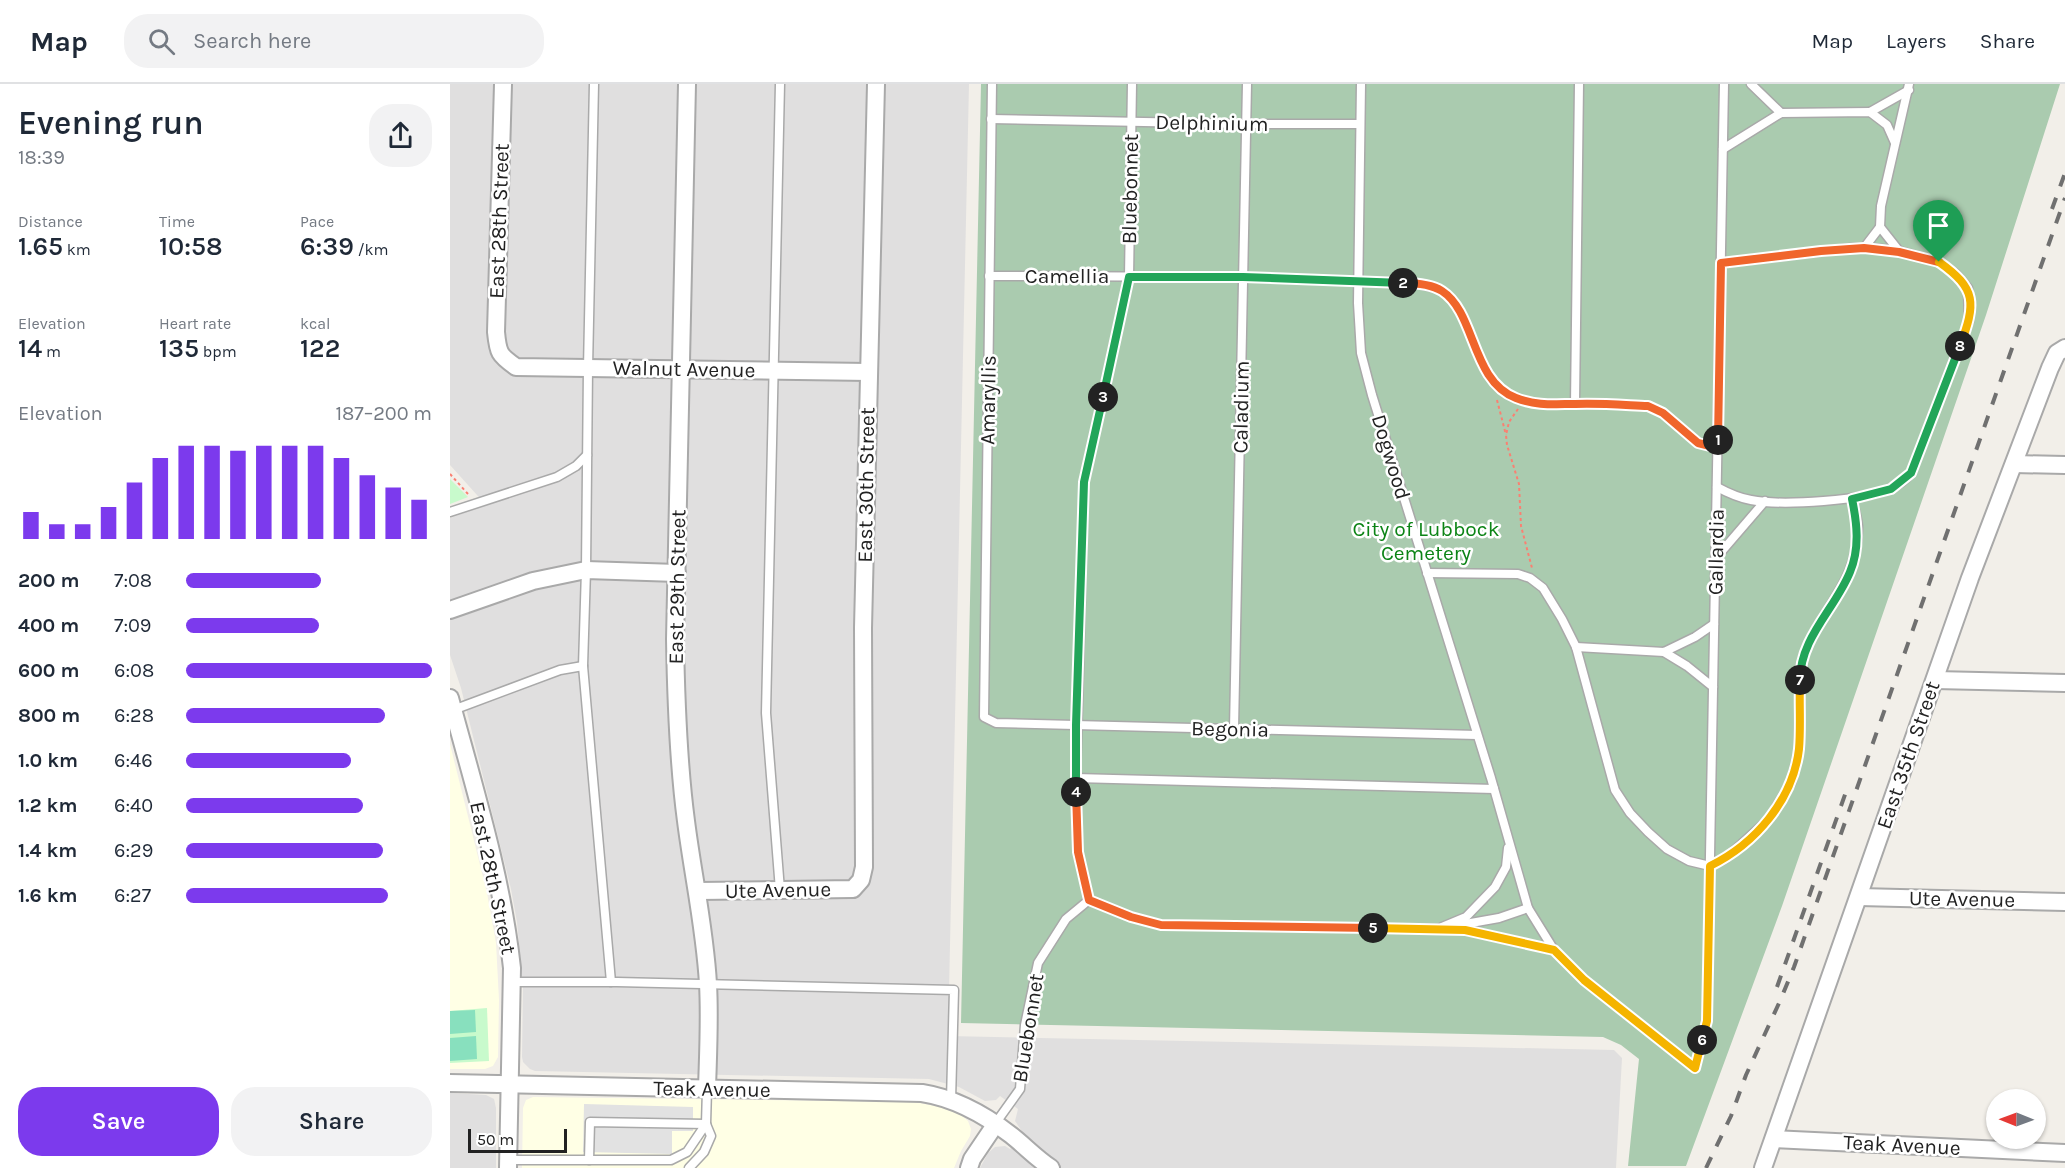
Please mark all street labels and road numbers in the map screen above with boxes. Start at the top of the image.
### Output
street label: Delphinium [1155,110,1269,136]
street label: Bluebonnet [1117,134,1143,244]
street label: East 28th Street [484,143,514,299]
street label: Camellia [1025,264,1109,288]
street label: Amaryllis [975,355,1001,445]
street label: Walnut Avenue [612,356,756,382]
street label: Caladium [1228,360,1254,454]
street label: East 30th Street [853,407,879,563]
street label: Dogwood [1367,412,1415,502]
street label: East 29th Street [664,509,690,665]
street label: Gallardia [1703,509,1729,595]
street label: East 35th Street [1871,678,1945,832]
street label: Begonia [1191,716,1269,742]
street label: East 28th Street [465,799,521,957]
street label: Ute Avenue [725,877,831,903]
street label: Ute Avenue [1909,886,2015,912]
street label: Bluebonnet [1008,972,1049,1084]
street label: Teak Avenue [653,1076,771,1102]
street label: Teak Avenue [1843,1130,1961,1160]

